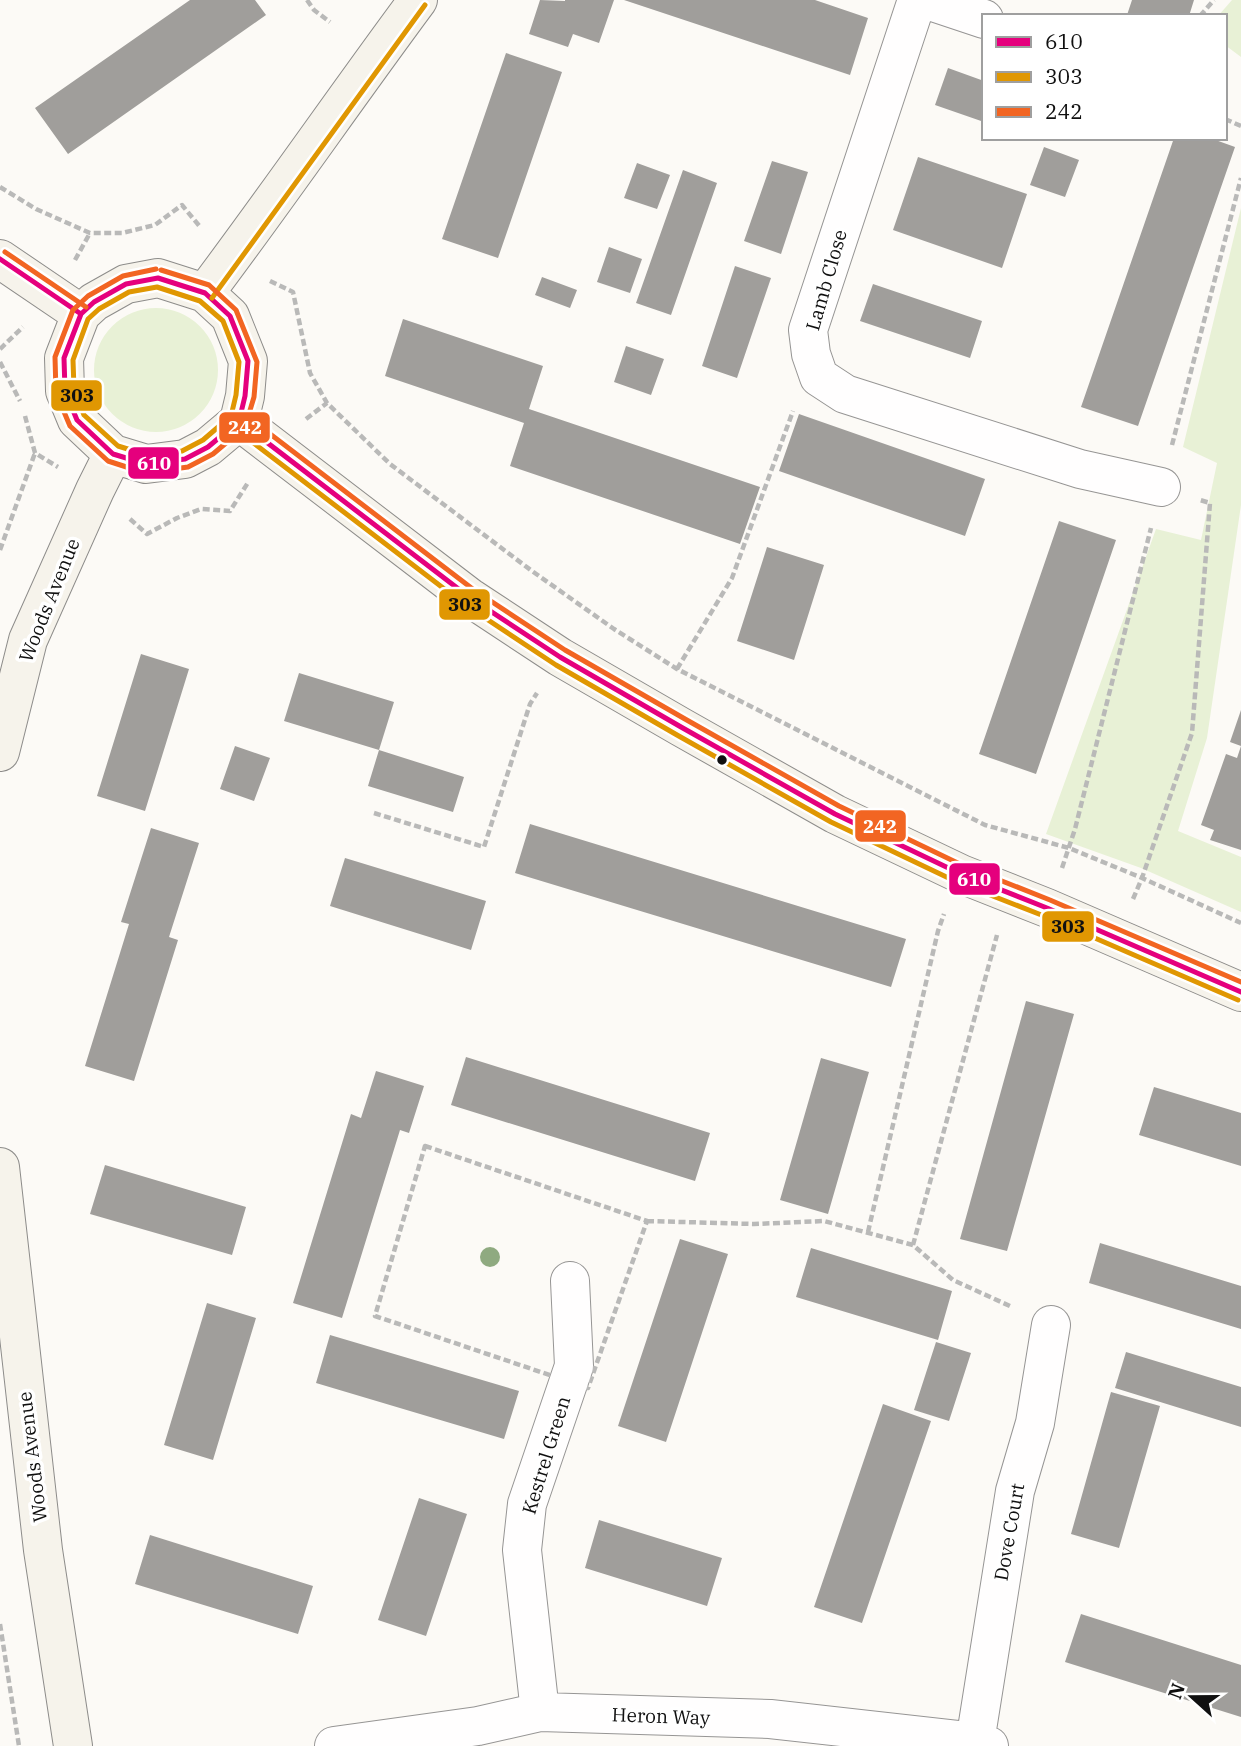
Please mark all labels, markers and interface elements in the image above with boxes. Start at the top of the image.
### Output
legend [982,14,1227,140]
text: 610 [1045,27,1083,55]
text: 303 [1045,62,1083,90]
text: 242 [1045,97,1083,125]
street label: Lamb Close [800,227,852,333]
line badge: 303 [50,379,103,412]
text: 303 [60,383,94,407]
line badge: 242 [218,411,271,444]
text: 242 [228,415,262,439]
line badge: 610 [127,446,180,480]
text: 610 [137,451,171,475]
street label: Woods Avenue [13,535,85,665]
line badge: 303 [438,588,491,621]
text: 303 [448,592,482,616]
unlabelled marker [715,753,729,767]
line badge: 242 [854,809,907,843]
text: 242 [863,814,897,838]
line badge: 610 [948,862,1001,896]
text: 610 [957,867,991,891]
line badge: 303 [1041,910,1095,943]
text: 303 [1051,914,1085,938]
street label: Woods Avenue [12,1390,52,1524]
street label: Kestrel Green [517,1393,575,1517]
street label: Dove Court [989,1481,1029,1583]
north arrow [1157,1662,1227,1732]
text: N [1162,1680,1190,1702]
street label: Heron Way [611,1702,711,1730]

